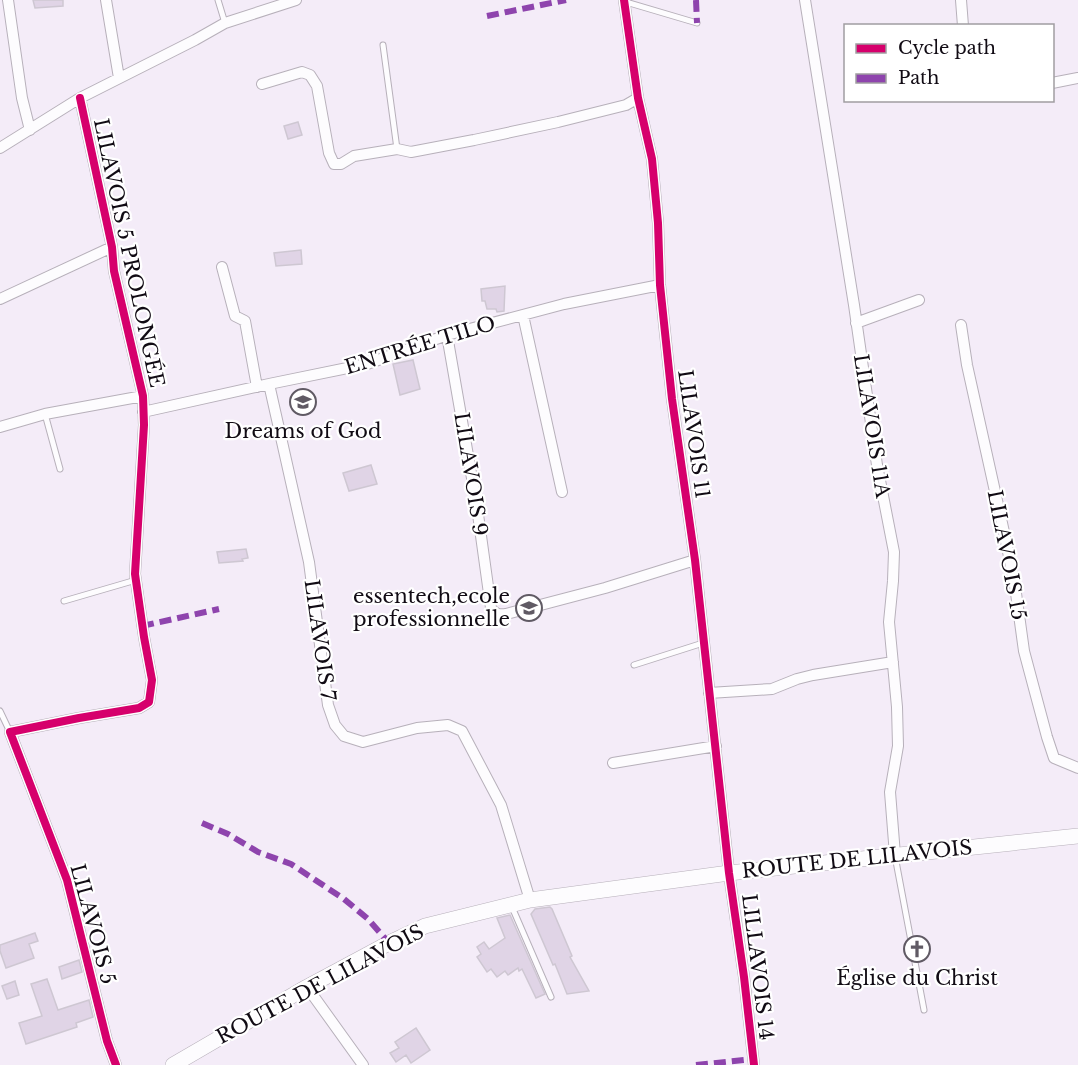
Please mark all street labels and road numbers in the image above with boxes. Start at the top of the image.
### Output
street label: LILAVOIS 5 PROLONGÉE [89,116,170,390]
street label: ENTRÉE TILO [341,310,498,379]
street label: LILAVOIS 11A [849,352,895,500]
street label: LILAVOIS 11 [673,368,715,500]
street label: LILAVOIS 9 [449,410,493,538]
street label: LILAVOIS 15 [983,488,1031,622]
street label: LILAVOIS 7 [300,578,341,703]
street label: ROUTE DE LILAVOIS [741,835,973,883]
street label: LILAVOIS 5 [65,861,121,987]
street label: LILLAVOIS 14 [737,893,779,1041]
street label: ROUTE DE LILAVOIS [212,919,428,1049]

